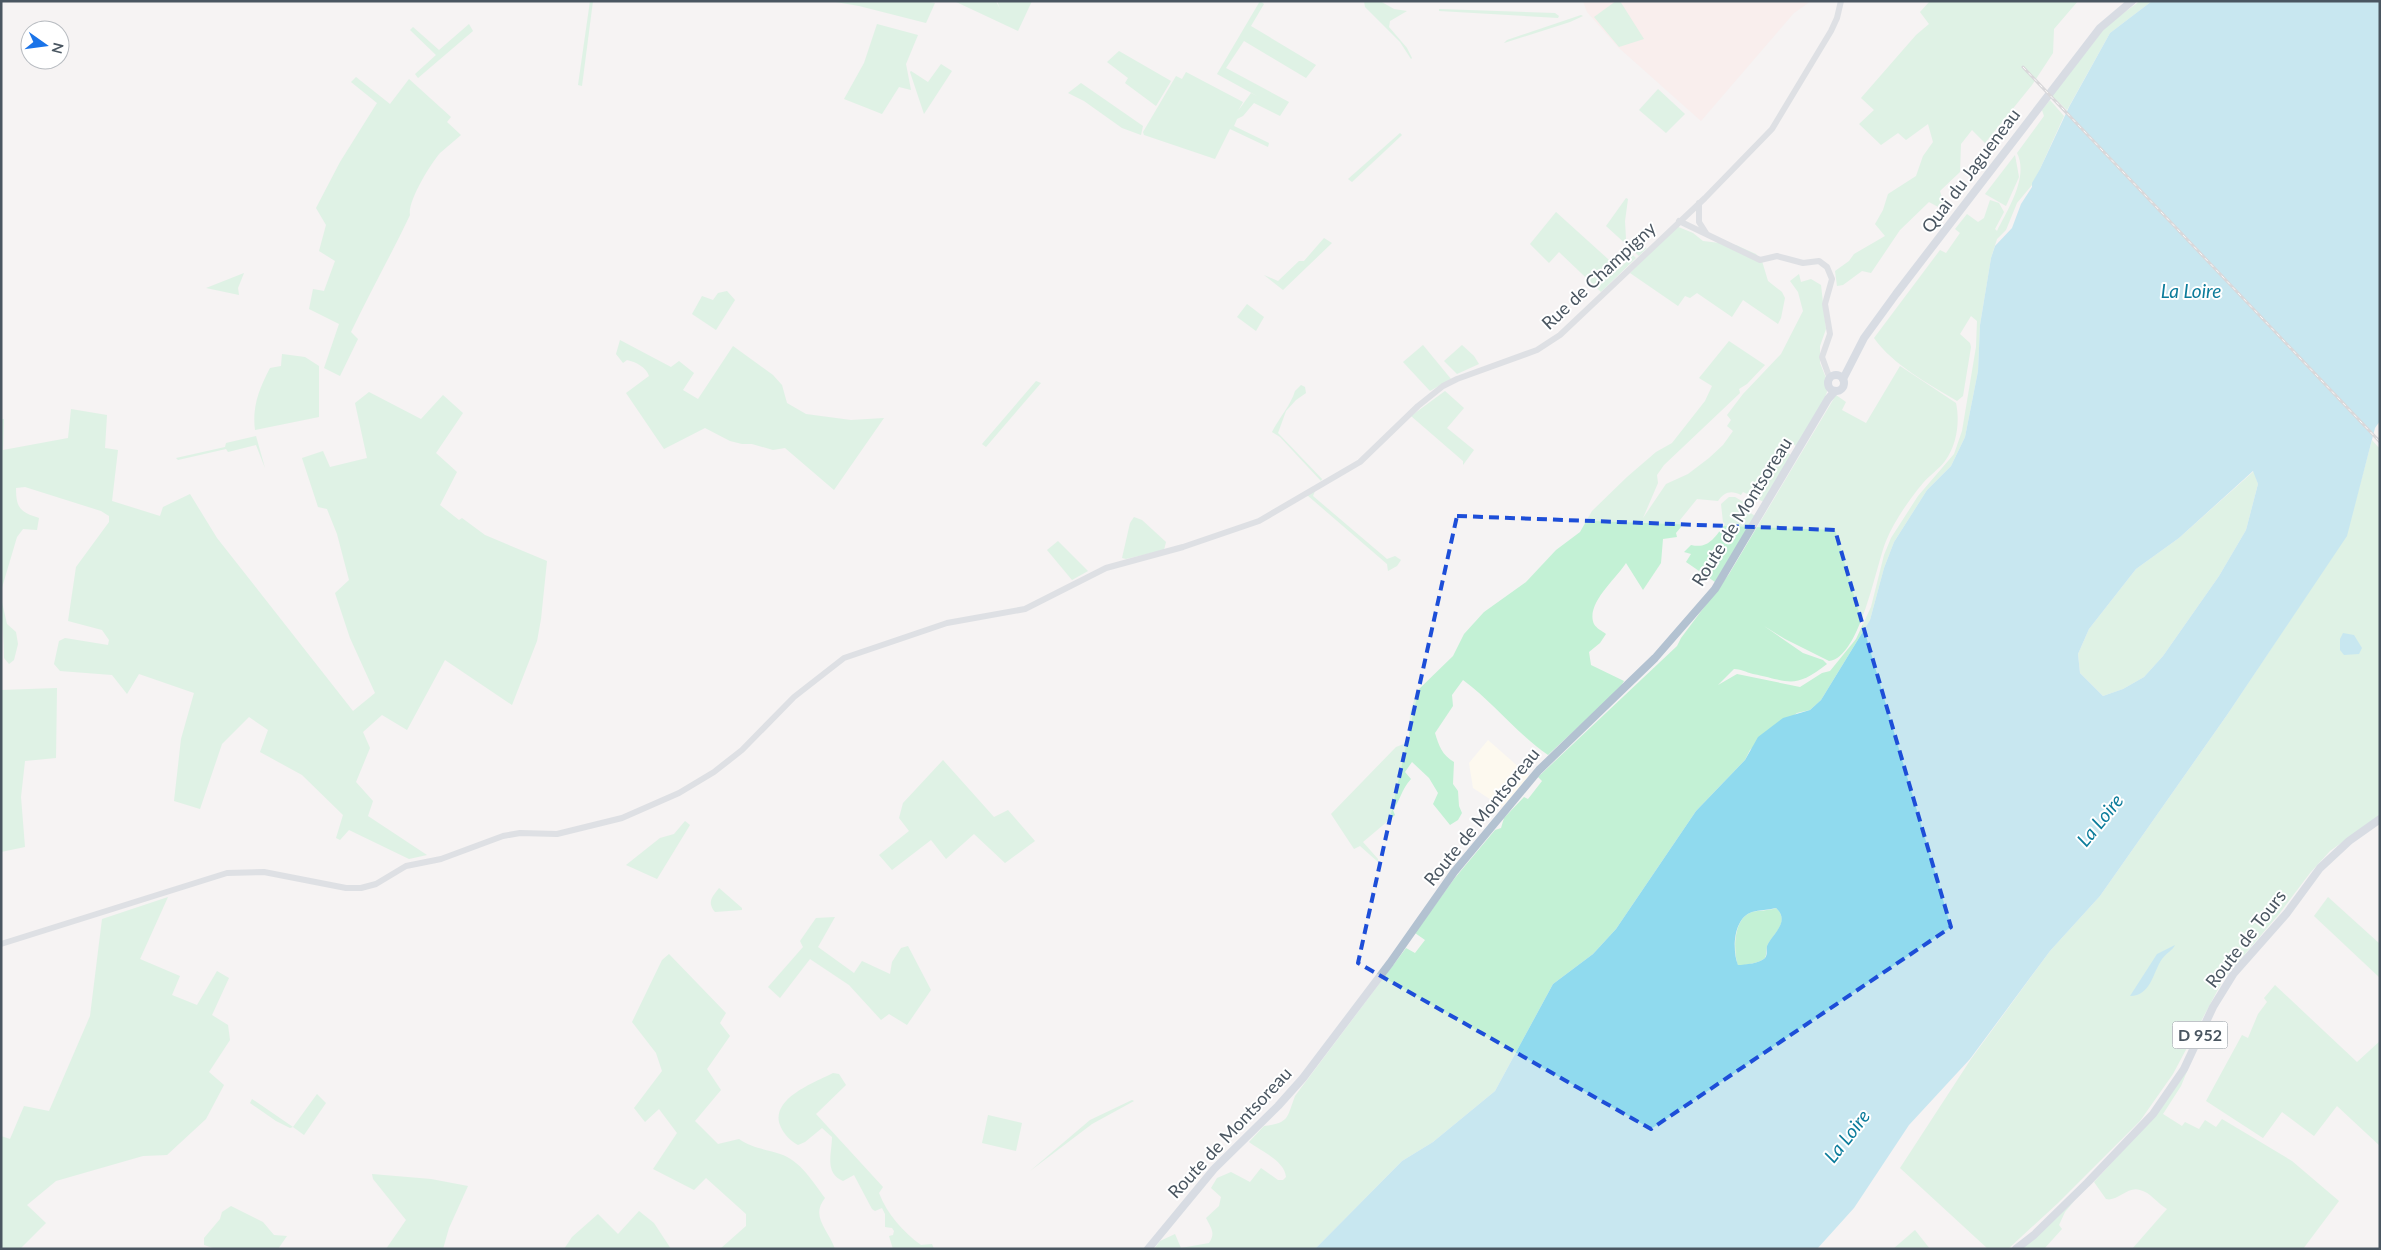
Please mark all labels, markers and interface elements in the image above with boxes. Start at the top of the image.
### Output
north arrow [20,20,70,70]
text: N [49,41,68,56]
street label: Quai du Jagueneau [1916,104,2024,237]
street label: Rue de Champigny [1537,216,1660,334]
water label: La Loire [2161,279,2221,302]
street label: Route de Montsoreau [1686,433,1796,590]
street label: Route de Montsoreau [1419,743,1544,890]
water label: La Loire [2072,789,2128,850]
street label: Route de Tours [2200,885,2290,992]
road number: D 952 [2172,1022,2228,1048]
street label: Route de Montsoreau [1163,1062,1296,1202]
water label: La Loire [1819,1105,1874,1167]

